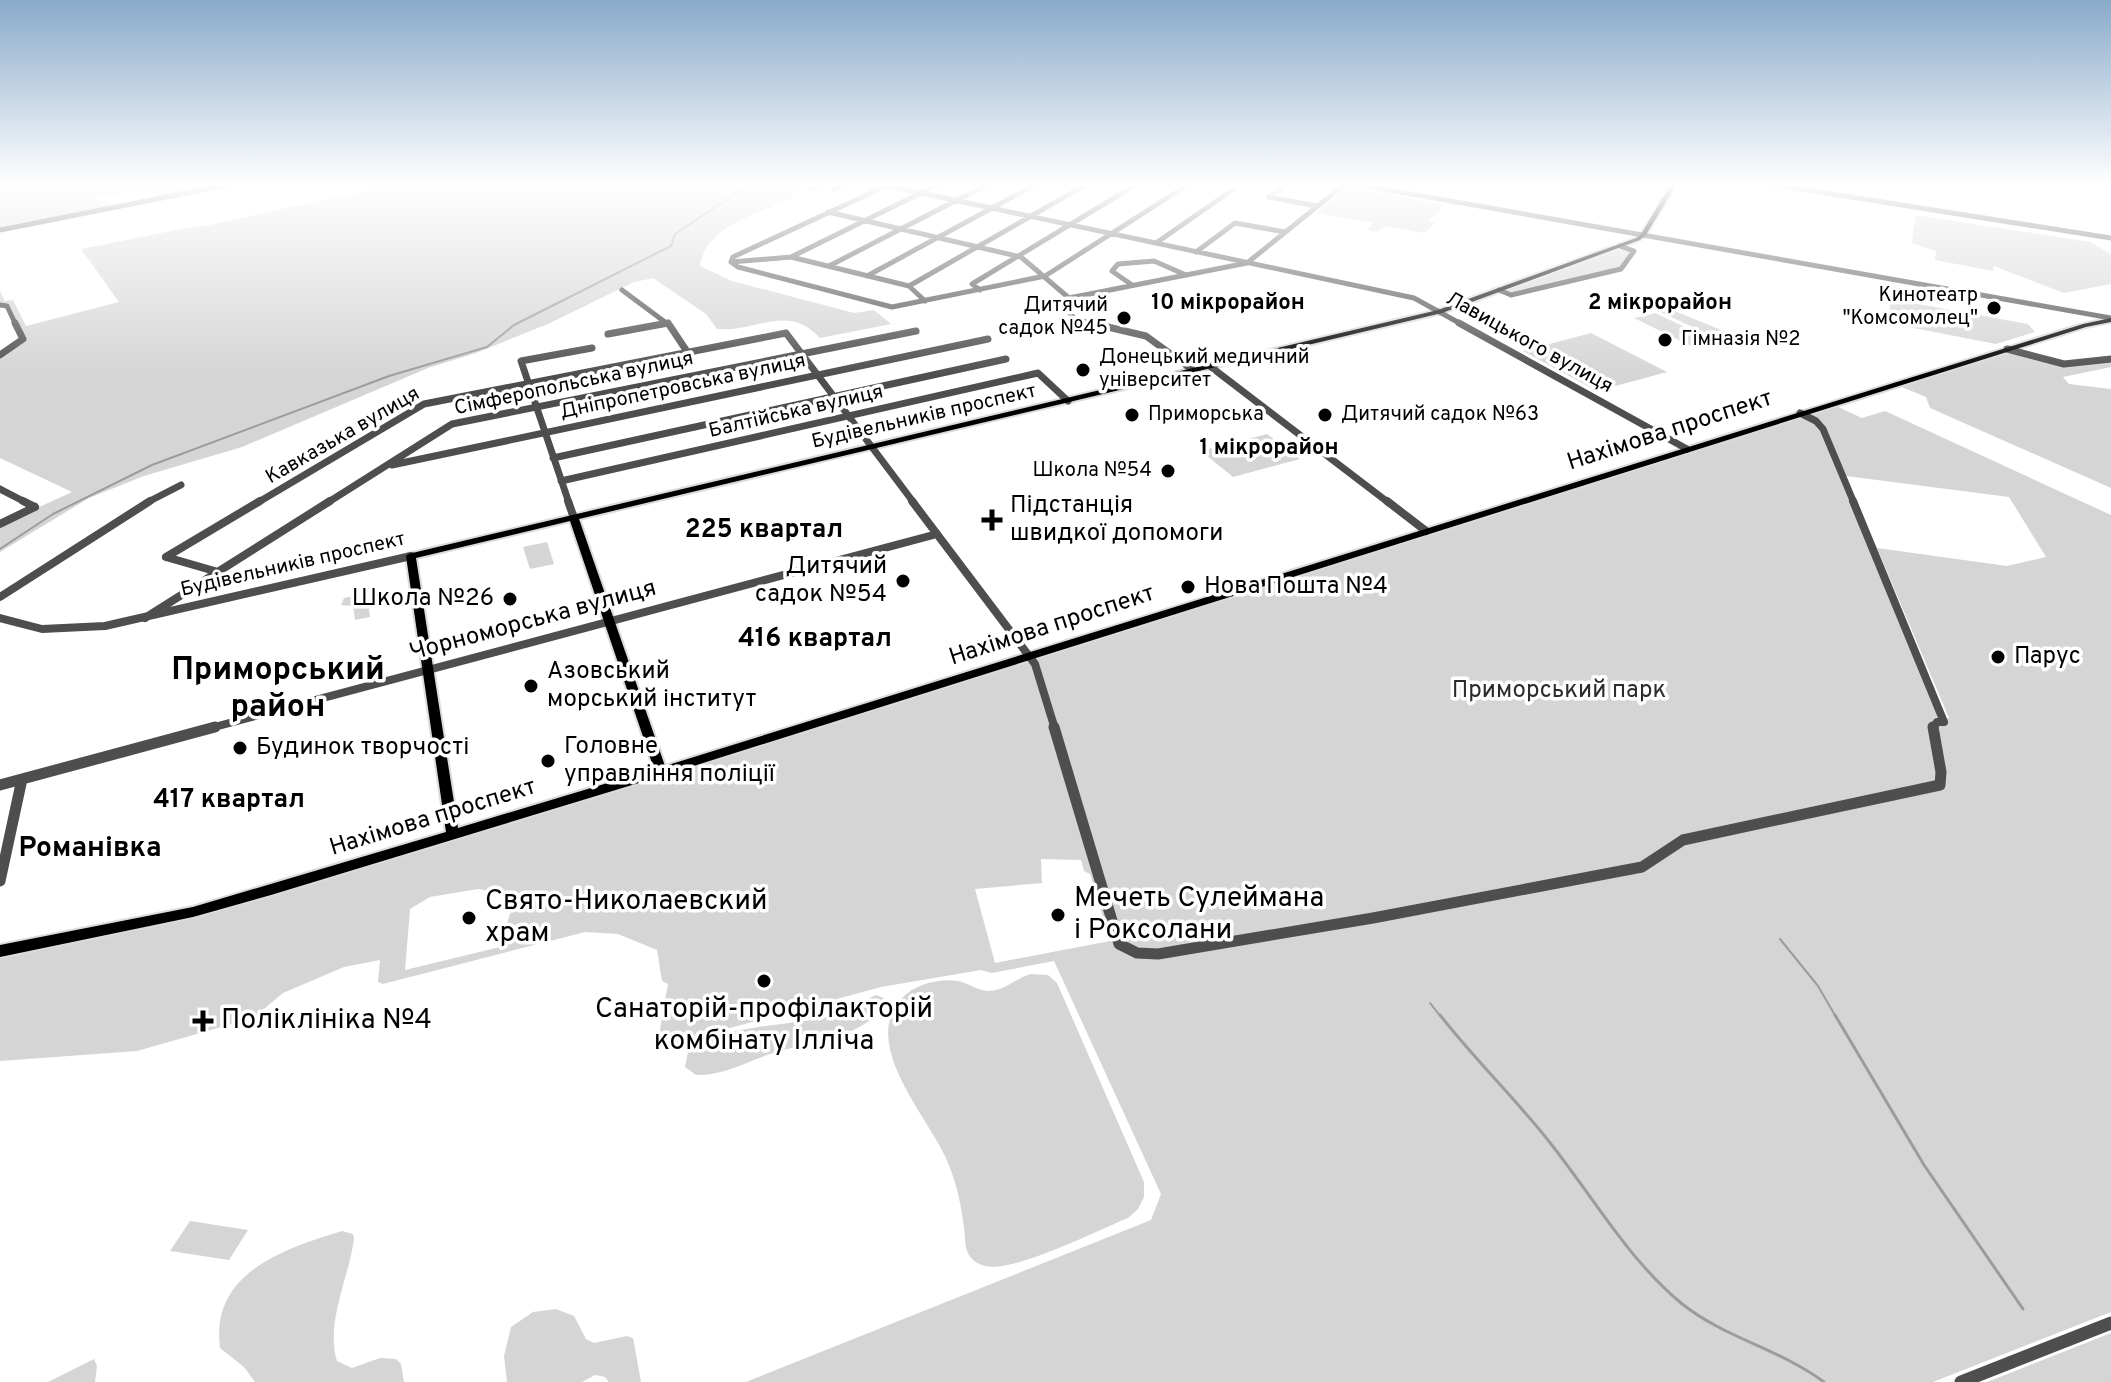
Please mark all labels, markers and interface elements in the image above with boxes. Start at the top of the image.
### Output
place label: Кинотеатр "Комсомолец" [1843,283,1978,332]
street label: Лавицького вулиця [1441,286,1617,400]
district label: 10 мікрорайон [1151,290,1305,317]
district label: 2 мікрорайон [1588,290,1732,317]
place label: Дитячий садок №45 [998,293,1108,342]
marker: Кинотеатр "Комсомолец" [1985,299,2003,317]
marker: Дитячий садок №45 [1115,309,1133,327]
place label: Гімназія №2 [1681,327,1801,353]
marker: Гімназія №2 [1656,331,1674,349]
place label: Донецький медичний університет [1099,345,1310,394]
street label: Сімферопольська вулиця [452,346,696,422]
street label: Дніпропетровська вулиця [558,348,808,426]
marker: Донецький медичний університет [1074,361,1092,379]
street label: Будівельників проспект [809,378,1039,456]
street label: Балтійська вулиця [706,379,886,445]
street label: Кавказька вулиця [261,381,425,491]
street label: Нахімова проспект [1564,384,1777,478]
place label: Приморська [1148,402,1264,428]
place label: Дитячий садок №63 [1341,402,1539,428]
marker: Приморська [1123,406,1141,424]
marker: Дитячий садок №63 [1316,406,1334,424]
district label: 1 мікрорайон [1199,435,1339,462]
place label: Школа №54 [1032,458,1152,484]
marker: Школа №54 [1159,462,1177,480]
place label: Підстанція швидкої допомоги [1010,491,1223,549]
marker: Підстанція швидкої допомоги [981,509,1003,531]
district label: 225 квартал [685,514,843,547]
street label: Будівельників проспект [178,526,408,604]
place label: Дитячий садок №54 [755,552,887,610]
marker: Дитячий садок №54 [894,572,912,590]
place label: Нова Пошта №4 [1204,572,1388,602]
street label: Чорноморська вулиця [406,574,660,668]
marker: Нова Пошта №4 [1179,578,1197,596]
street label: Нахімова проспект [946,579,1159,673]
place label: Школа №26 [352,584,494,614]
marker: Школа №26 [501,590,519,608]
district label: 416 квартал [738,623,892,656]
place label: Парус [2014,642,2081,672]
marker: Парус [1989,648,2007,666]
district label: Приморський район [171,651,385,728]
place label: Азовський морський інститут [547,657,756,715]
park label: Приморський парк [1452,676,1666,706]
marker: Азовський морський інститут [522,677,540,695]
place label: Головне управління поліції [564,732,776,790]
place label: Будинок творчості [256,733,469,763]
marker: Будинок творчості [231,739,249,757]
marker: Головне управління поліції [539,752,557,770]
street label: Нахімова проспект [326,772,540,864]
district label: 417 квартал [153,784,305,817]
district label: Романівка [19,831,161,867]
place label: Мечеть Сулеймана і Роксолани [1074,881,1324,949]
place label: Свято-Николаевский храм [485,884,767,952]
marker: Мечеть Сулеймана і Роксолани [1049,906,1067,924]
marker: Свято-Николаевский храм [460,909,478,927]
marker: Санаторій-профілакторій комбінату Ілліча [755,972,773,990]
place label: Санаторій-профілакторій комбінату Ілліча [595,992,933,1060]
place label: Поліклініка №4 [221,1003,432,1039]
marker: Поліклініка №4 [192,1010,214,1032]

